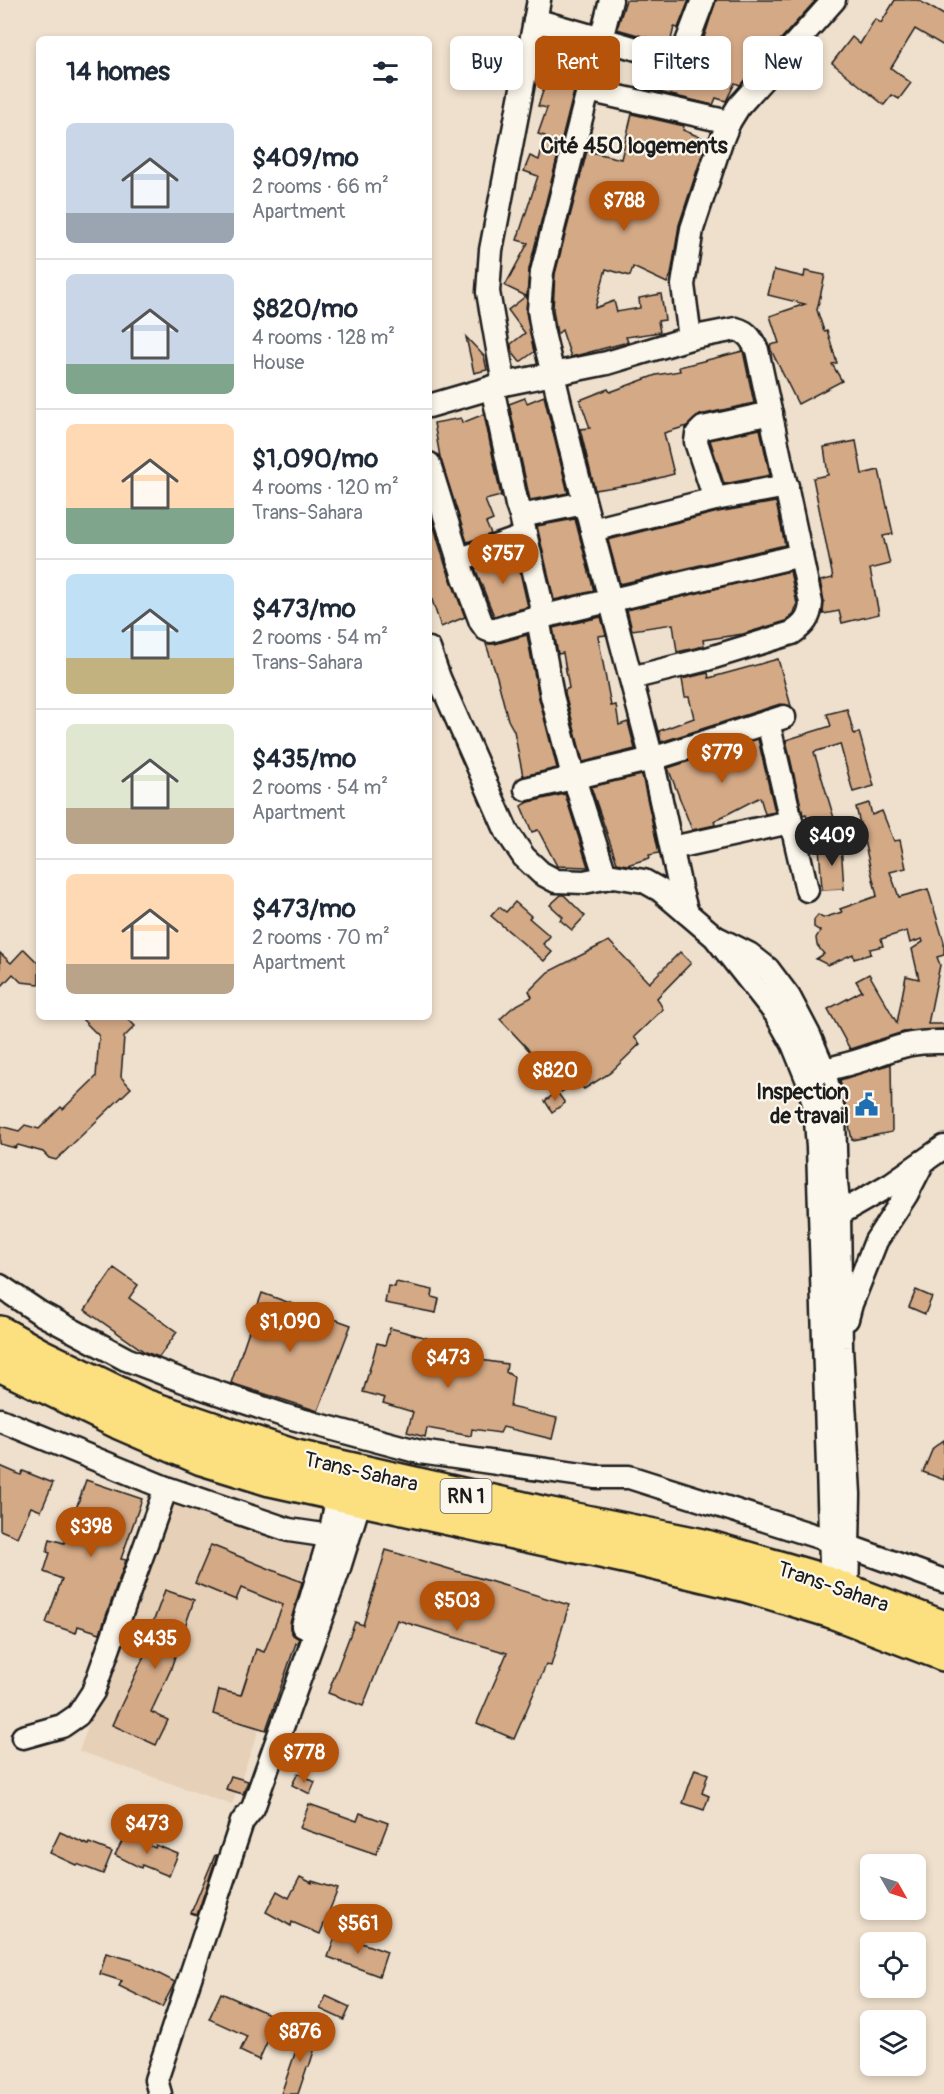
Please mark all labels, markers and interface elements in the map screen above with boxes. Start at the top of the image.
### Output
chip: Buy [450,36,523,90]
chip: Rent [535,36,620,90]
chip: Filters [632,36,731,90]
chip: New [743,36,823,90]
text: 14 homes [66,56,170,88]
icon: filters [369,56,402,89]
district label: Cité 450 logements [541,132,728,160]
text: $409/mo [252,142,359,174]
icon: home [114,147,186,219]
text: 2 rooms · 66 m² [252,174,389,199]
pin: $788 [588,181,660,232]
text: $788 [603,188,645,213]
text: Apartment [252,199,345,224]
text: $820/mo [252,293,358,325]
icon: home [114,298,186,370]
text: 4 rooms · 128 m² [252,325,395,350]
text: House [252,350,304,375]
text: $1,090/mo [252,443,378,475]
icon: home [114,448,186,520]
text: 4 rooms · 120 m² [252,475,399,500]
text: Trans-Sahara [252,500,363,525]
pin: $757 [467,534,539,585]
text: $757 [482,541,524,566]
text: $473/mo [252,593,356,625]
icon: home [114,598,186,670]
text: 2 rooms · 54 m² [252,625,388,650]
text: Trans-Sahara [252,650,363,675]
pin: $779 [686,733,758,784]
text: $779 [701,740,743,765]
text: $435/mo [252,743,356,775]
icon: home [114,748,186,820]
text: 2 rooms · 54 m² [252,775,388,800]
text: Apartment [252,800,345,825]
pin: $409 [796,816,868,867]
text: $409 [809,823,855,848]
text: $473/mo [252,893,356,925]
icon: home [114,898,186,970]
text: 2 rooms · 70 m² [252,925,390,950]
text: Apartment [252,950,345,975]
pin: $820 [519,1051,591,1102]
text: $820 [532,1058,578,1083]
place label: Inspection de travail [756,1079,849,1130]
public building icon: Inspection de travail [854,1091,880,1117]
pin: $1,090 [241,1302,339,1353]
text: $1,090 [259,1309,321,1334]
pin: $473 [412,1338,484,1389]
text: $473 [426,1345,470,1370]
street label: Trans-Sahara [301,1446,421,1498]
road number: RN 1 [440,1479,492,1513]
pin: $398 [55,1507,127,1558]
text: $398 [70,1514,112,1539]
street label: Trans-Sahara [774,1555,892,1619]
pin: $503 [421,1581,493,1632]
text: $503 [434,1588,480,1613]
pin: $435 [119,1619,191,1670]
text: $435 [133,1626,177,1651]
pin: $778 [268,1733,340,1784]
text: $778 [283,1740,325,1765]
pin: $473 [111,1804,183,1855]
text: $473 [125,1811,169,1836]
north arrow [860,1854,926,1920]
map controls [860,1854,926,2076]
pin: $561 [322,1904,394,1955]
text: $561 [337,1911,379,1936]
button: locate [860,1932,926,1998]
button: layers [860,2010,926,2076]
pin: $876 [264,2012,336,2063]
text: $876 [278,2019,322,2044]

